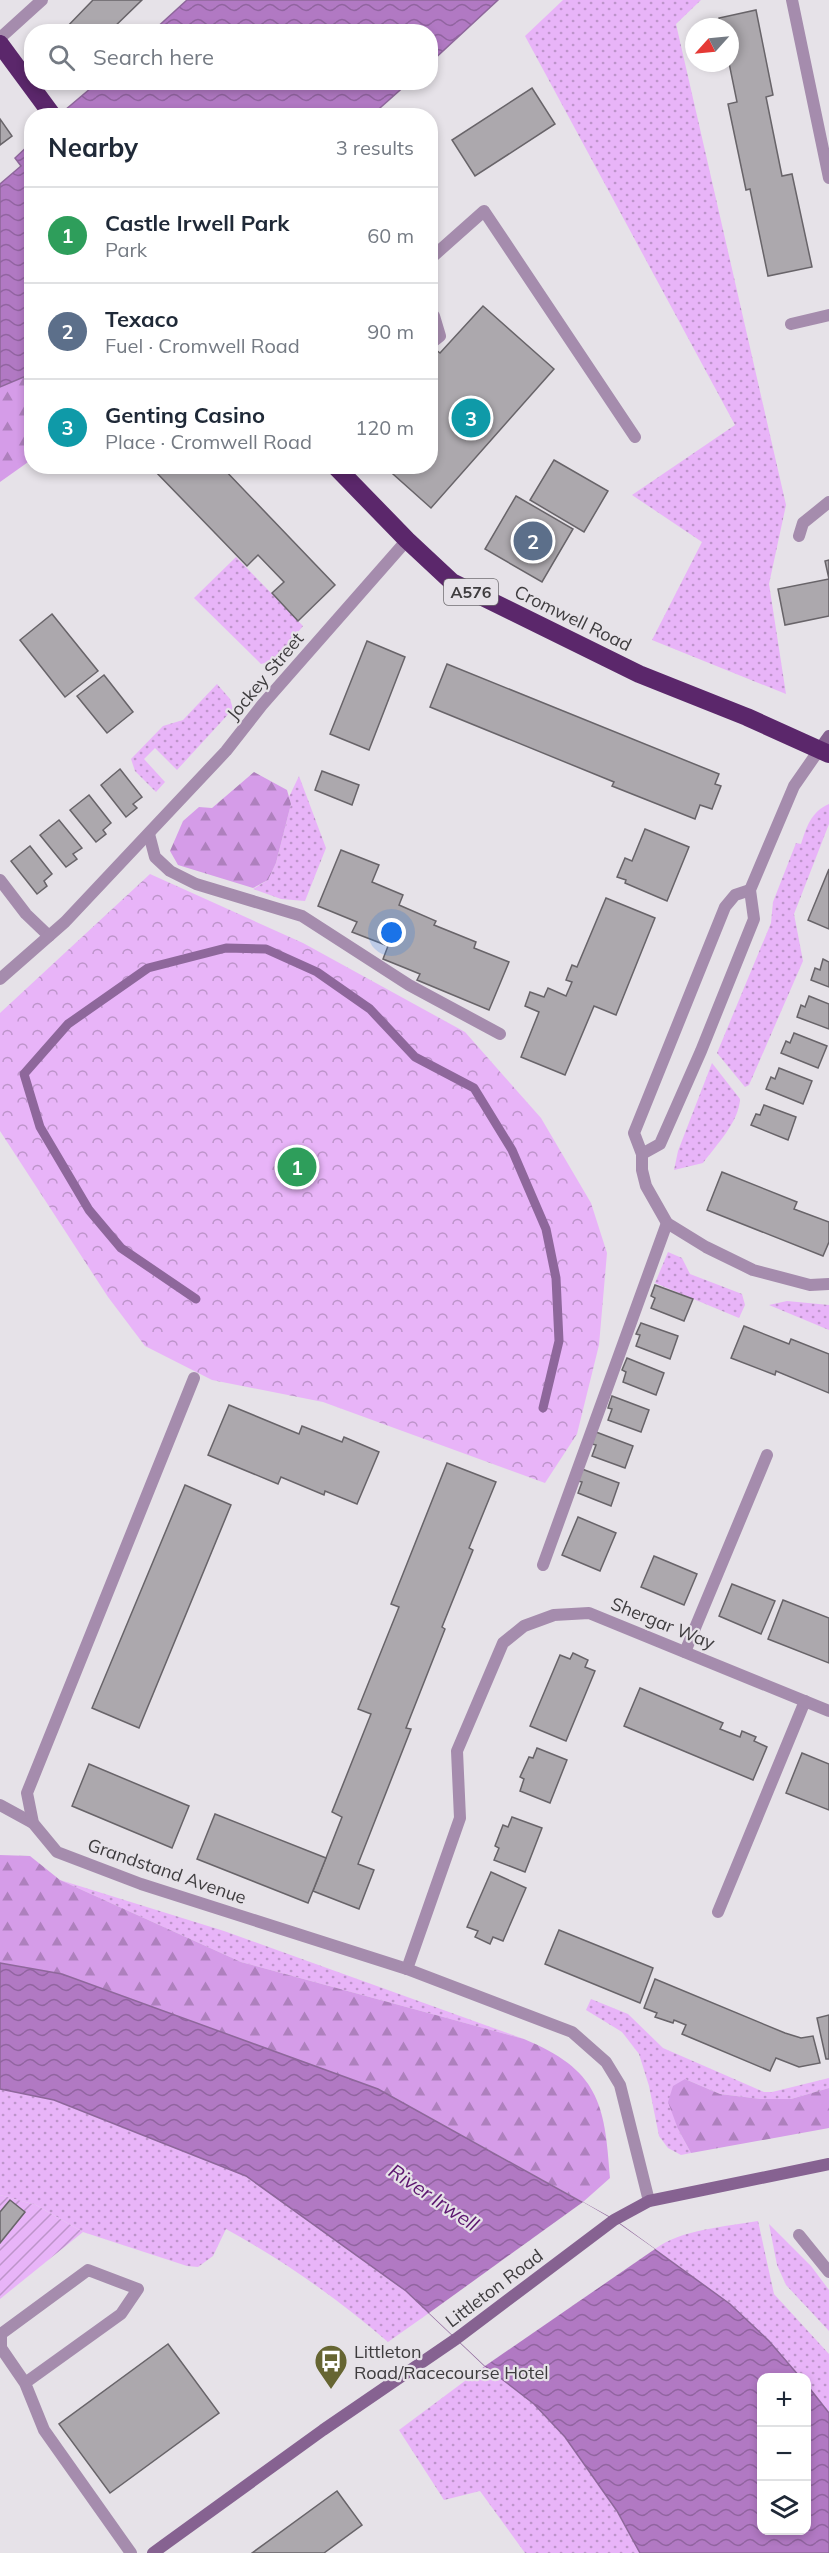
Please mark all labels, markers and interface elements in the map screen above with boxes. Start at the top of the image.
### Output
north arrow [685,18,739,72]
search box [24,24,438,90]
icon: search [45,41,78,74]
text: Search here [93,43,214,71]
text: Nearby [48,131,138,164]
text: 3 results [336,135,414,160]
text: Castle Irwell Park [105,209,289,237]
text: 1 [62,223,74,248]
text: 60 m [367,223,414,248]
text: Park [105,237,147,262]
text: Texaco [105,305,178,333]
text: 2 [62,319,74,344]
text: 90 m [367,319,414,344]
text: Fuel · Cromwell Road [105,333,300,358]
pin: 3 [452,396,490,440]
text: Genting Casino [105,401,265,429]
text: 3 [62,415,74,440]
text: 120 m [355,415,414,440]
text: Place · Cromwell Road [105,429,312,454]
pin: 2 [514,518,552,564]
road number: A576 [444,579,498,605]
street label: Cromwell Road [511,580,635,656]
street label: Jockey Street [222,627,308,725]
your location [377,918,406,947]
pin: 1 [278,1144,316,1190]
street label: Shergar Way [608,1592,719,1654]
street label: Grandstand Avenue [85,1833,249,1909]
water label: River Irwell [384,2158,484,2236]
street label: Littleton Road [441,2244,547,2332]
place label: Littleton Road/Racecourse Hotel [354,2340,549,2384]
bus stop icon: Littleton Road/Racecourse Hotel [313,2343,349,2390]
map controls [757,2373,811,2535]
button: + [757,2373,811,2427]
button: − [757,2427,811,2481]
button: layers [757,2481,811,2535]

